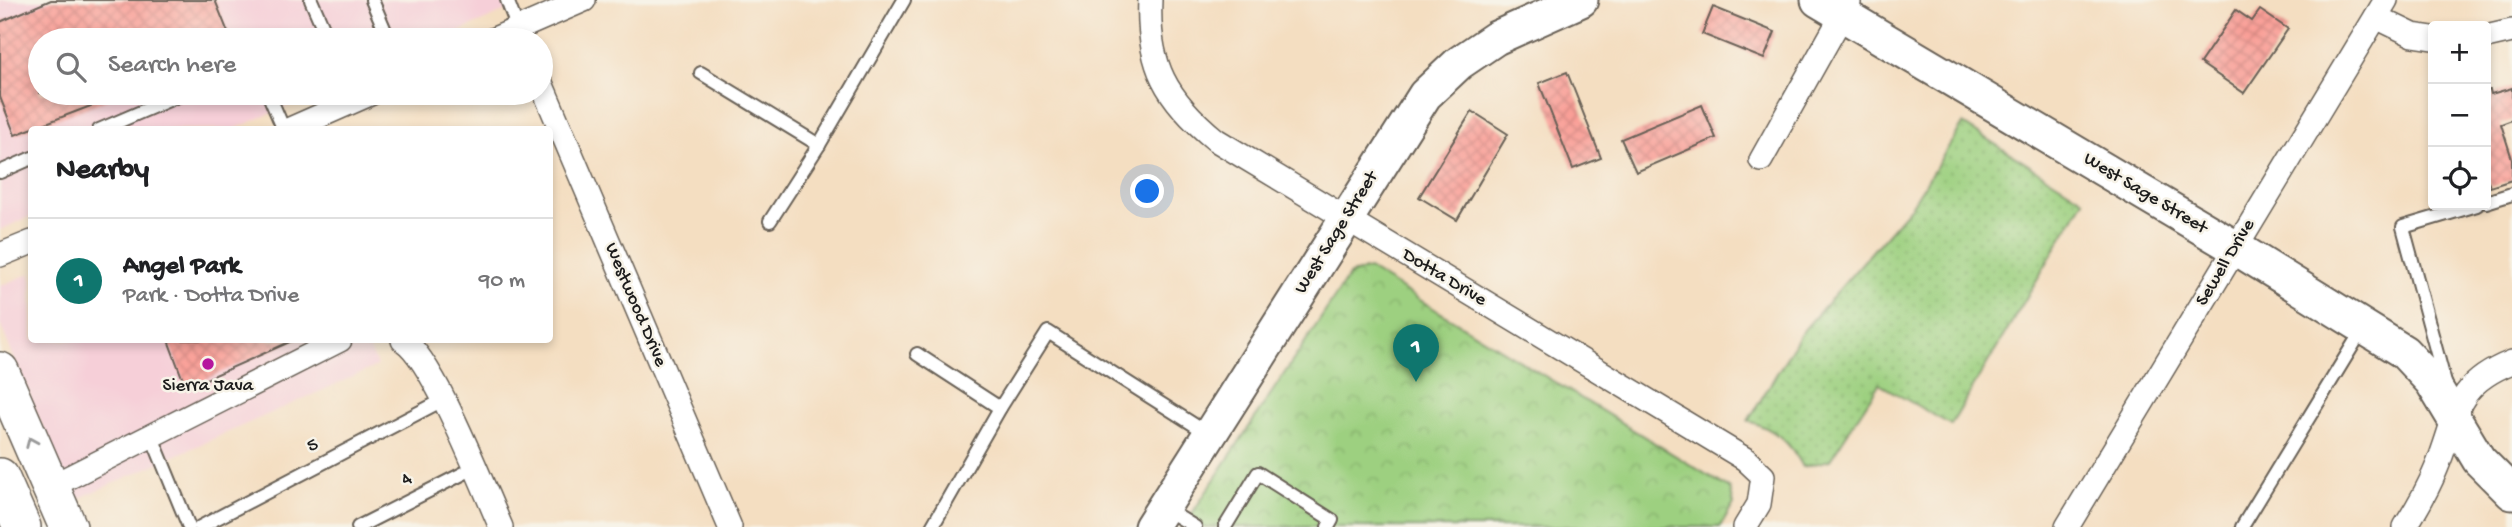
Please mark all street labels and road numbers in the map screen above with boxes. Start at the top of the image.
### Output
street label: West Sage Street [2079,148,2213,241]
street label: West Sage Street [1290,165,1385,299]
street label: Sewell Drive [2191,215,2261,311]
street label: Westwood Drive [599,240,671,371]
street label: Dotta Drive [1396,243,1490,312]
street label: 5 [303,433,323,459]
street label: 4 [398,468,416,492]

